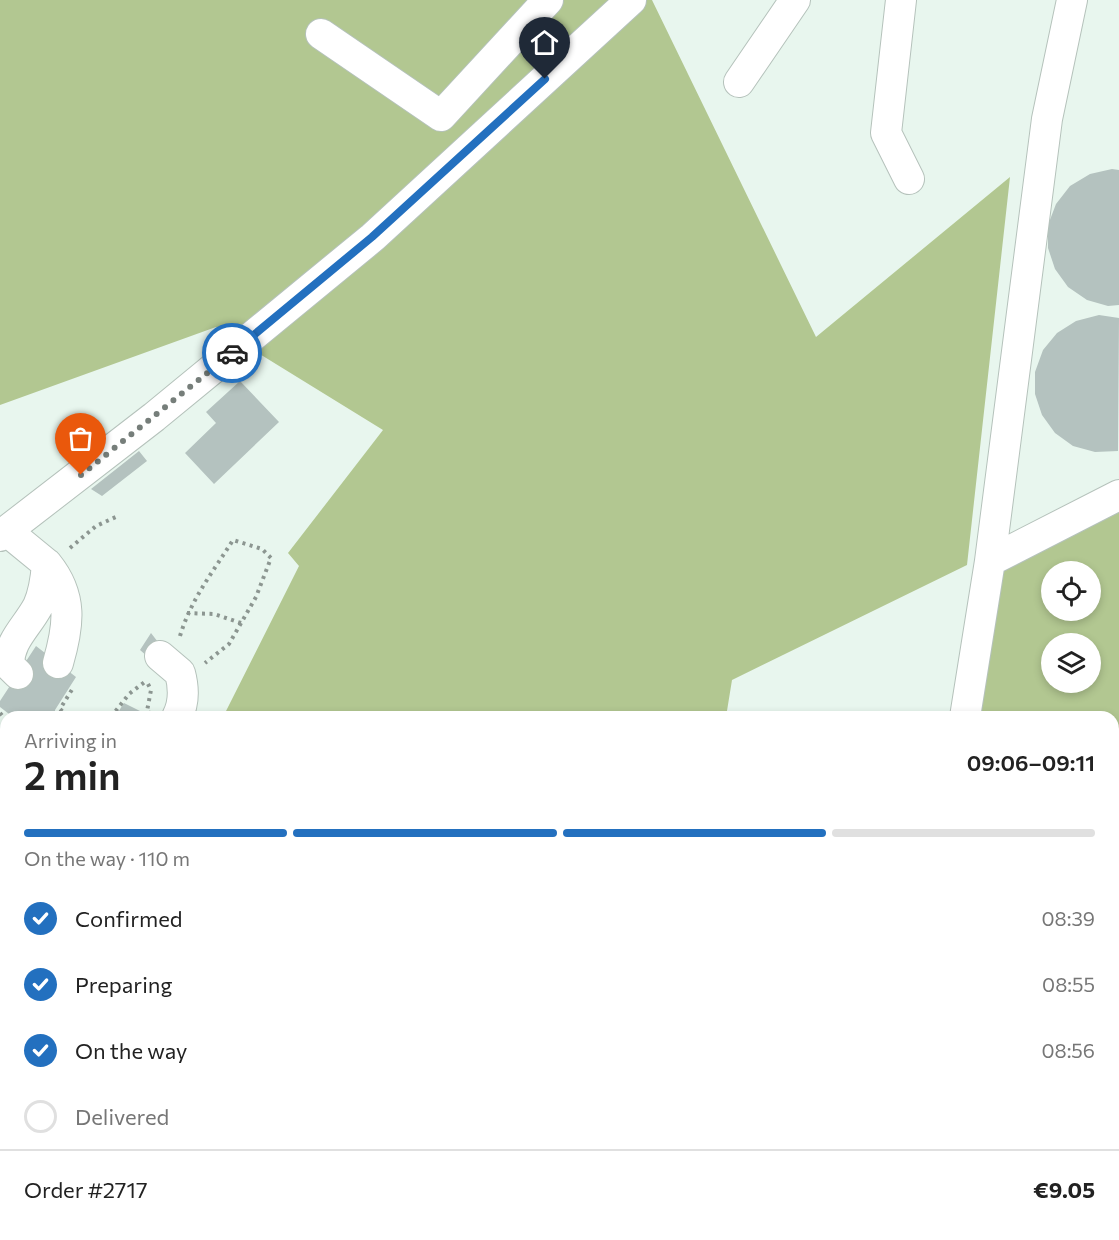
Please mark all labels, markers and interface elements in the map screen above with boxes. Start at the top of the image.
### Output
pin [519,17,570,79]
icon: home [528,26,561,59]
courier [202,323,262,383]
icon: car [216,337,249,370]
pin [55,413,106,475]
icon: bag [64,422,97,455]
map controls [1041,561,1101,693]
button: locate [1041,561,1101,621]
button: layers [1041,633,1101,693]
text: Arriving in [24,728,117,752]
text: 09:06–09:11 [967,749,1095,776]
text: 2 min [24,750,121,798]
text: On the way · 110 m [24,846,190,870]
icon: check [24,902,57,935]
text: Confirmed [75,905,182,932]
text: 08:39 [1042,906,1095,930]
icon: check [24,968,57,1001]
text: Preparing [75,971,172,998]
text: 08:55 [1042,972,1095,996]
icon: check [24,1034,57,1067]
text: On the way [75,1037,187,1064]
text: 08:56 [1041,1038,1095,1062]
text: Delivered [75,1103,169,1130]
text: Order #2717 [24,1176,148,1203]
text: €9.05 [1033,1176,1095,1203]

